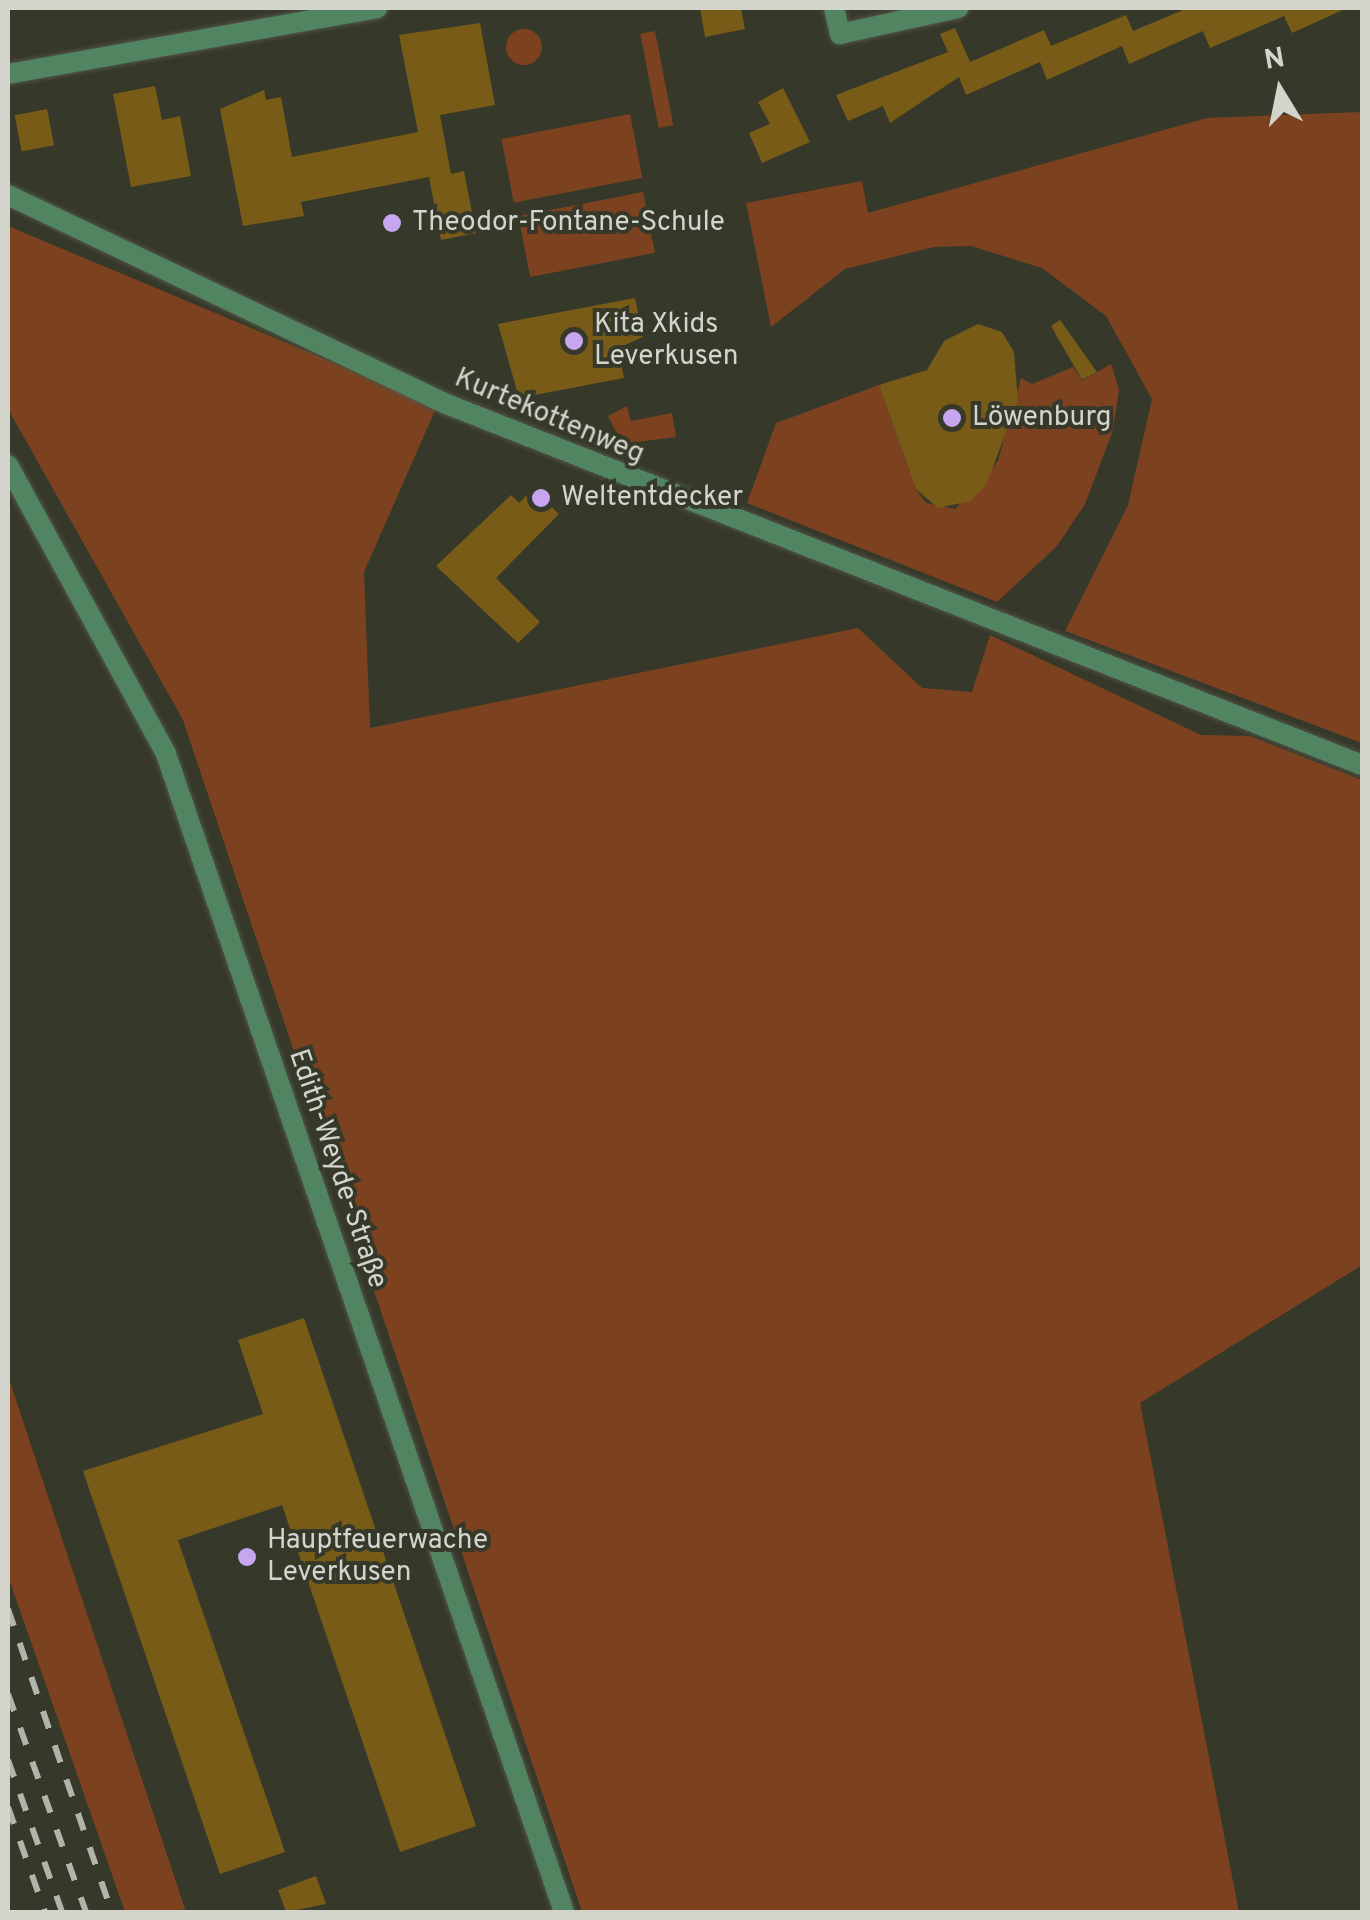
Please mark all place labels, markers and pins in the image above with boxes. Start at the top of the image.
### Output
place label: Theodor-Fontane-Schule [412,206,725,240]
marker: Theodor-Fontane-Schule [381,212,403,234]
place label: Kita Xkids Leverkusen [594,308,739,374]
marker: Kita Xkids Leverkusen [563,330,585,352]
place label: Löwenburg [972,401,1111,435]
marker: Löwenburg [941,407,963,429]
place label: Weltentdecker [561,481,743,515]
marker: Weltentdecker [530,487,552,509]
place label: Hauptfeuerwache Leverkusen [267,1524,488,1590]
marker: Hauptfeuerwache Leverkusen [236,1546,258,1568]

